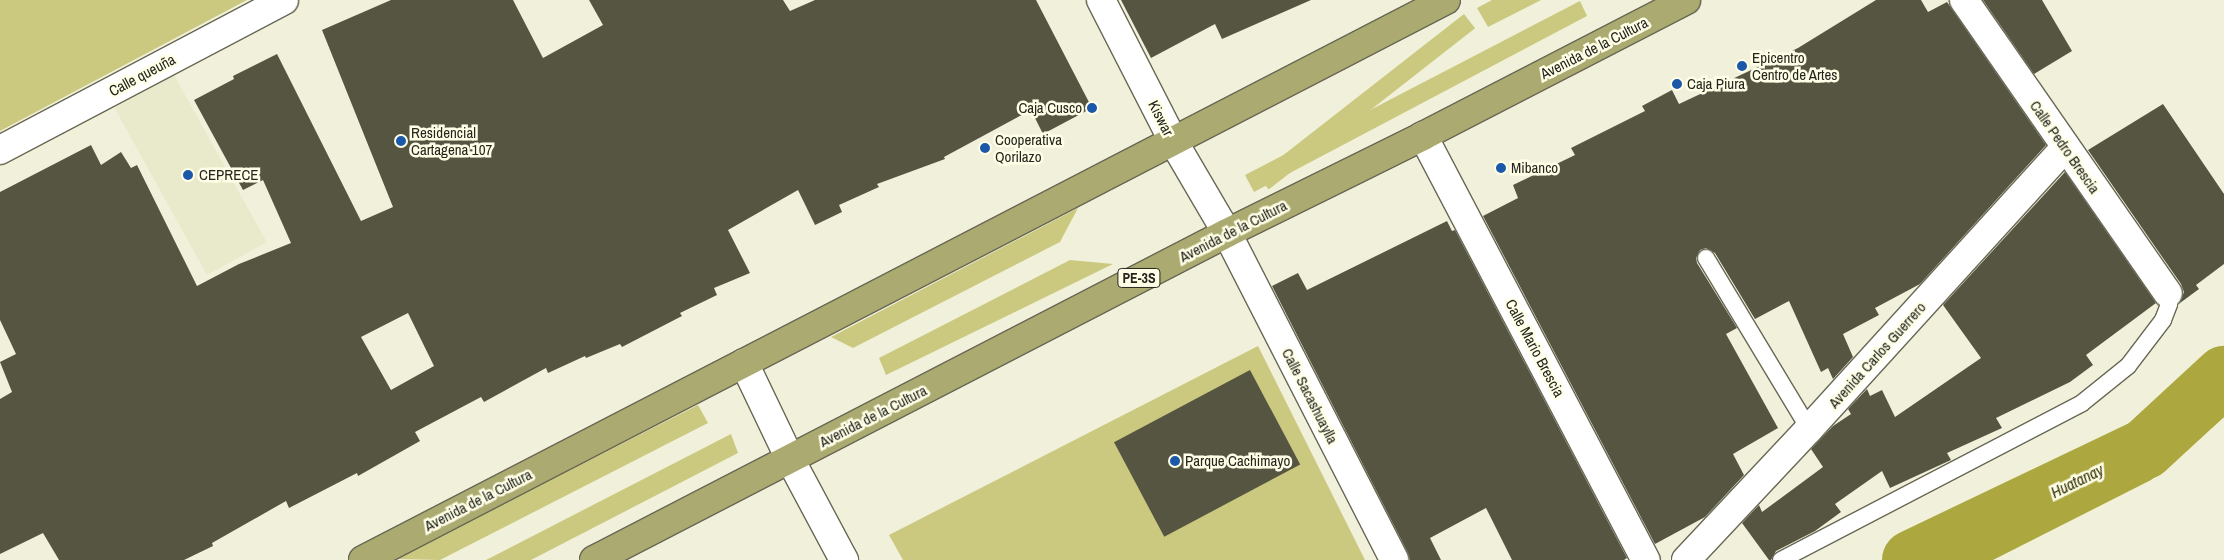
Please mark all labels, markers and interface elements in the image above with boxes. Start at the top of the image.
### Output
street label: Avenida de la Cultura [1537,13,1651,83]
place label: Epicentro Centro de Artes [1752,48,1838,83]
street label: Calle queuña [106,50,178,100]
marker: Epicentro Centro de Artes [1736,60,1748,72]
place label: Caja Piura [1687,75,1745,93]
marker: Caja Piura [1671,78,1683,90]
street label: Kiswar [1144,97,1178,139]
street label: Calle Pedro Brescia [2026,97,2104,197]
place label: Caja Cusco [1018,99,1082,117]
marker: Caja Cusco [1086,102,1098,114]
place label: Residencial Cartagena 107 [411,123,492,158]
place label: Cooperativa Qorilazo [995,130,1062,165]
marker: Residencial Cartagena 107 [395,135,407,147]
marker: Cooperativa Qorilazo [979,142,991,154]
place label: Mibanco [1511,159,1558,177]
marker: Mibanco [1495,162,1507,174]
place label: CEPRECE [199,166,258,184]
marker: CEPRECE [181,168,195,182]
street label: Avenida de la Cultura [1176,196,1290,266]
road number: PE-3S [1116,266,1162,290]
street label: Calle Mario Brescia [1502,296,1568,400]
street label: Avenida Carlos Guerrero [1825,298,1929,412]
street label: Calle Sacashuaylla [1278,345,1342,447]
street label: Avenida de la Cultura [816,381,930,451]
place label: Parque Cachimayo [1185,452,1290,470]
marker: Parque Cachimayo [1169,455,1181,467]
water label: Huatanay [2048,460,2106,502]
street label: Avenida de la Cultura [421,465,535,535]

